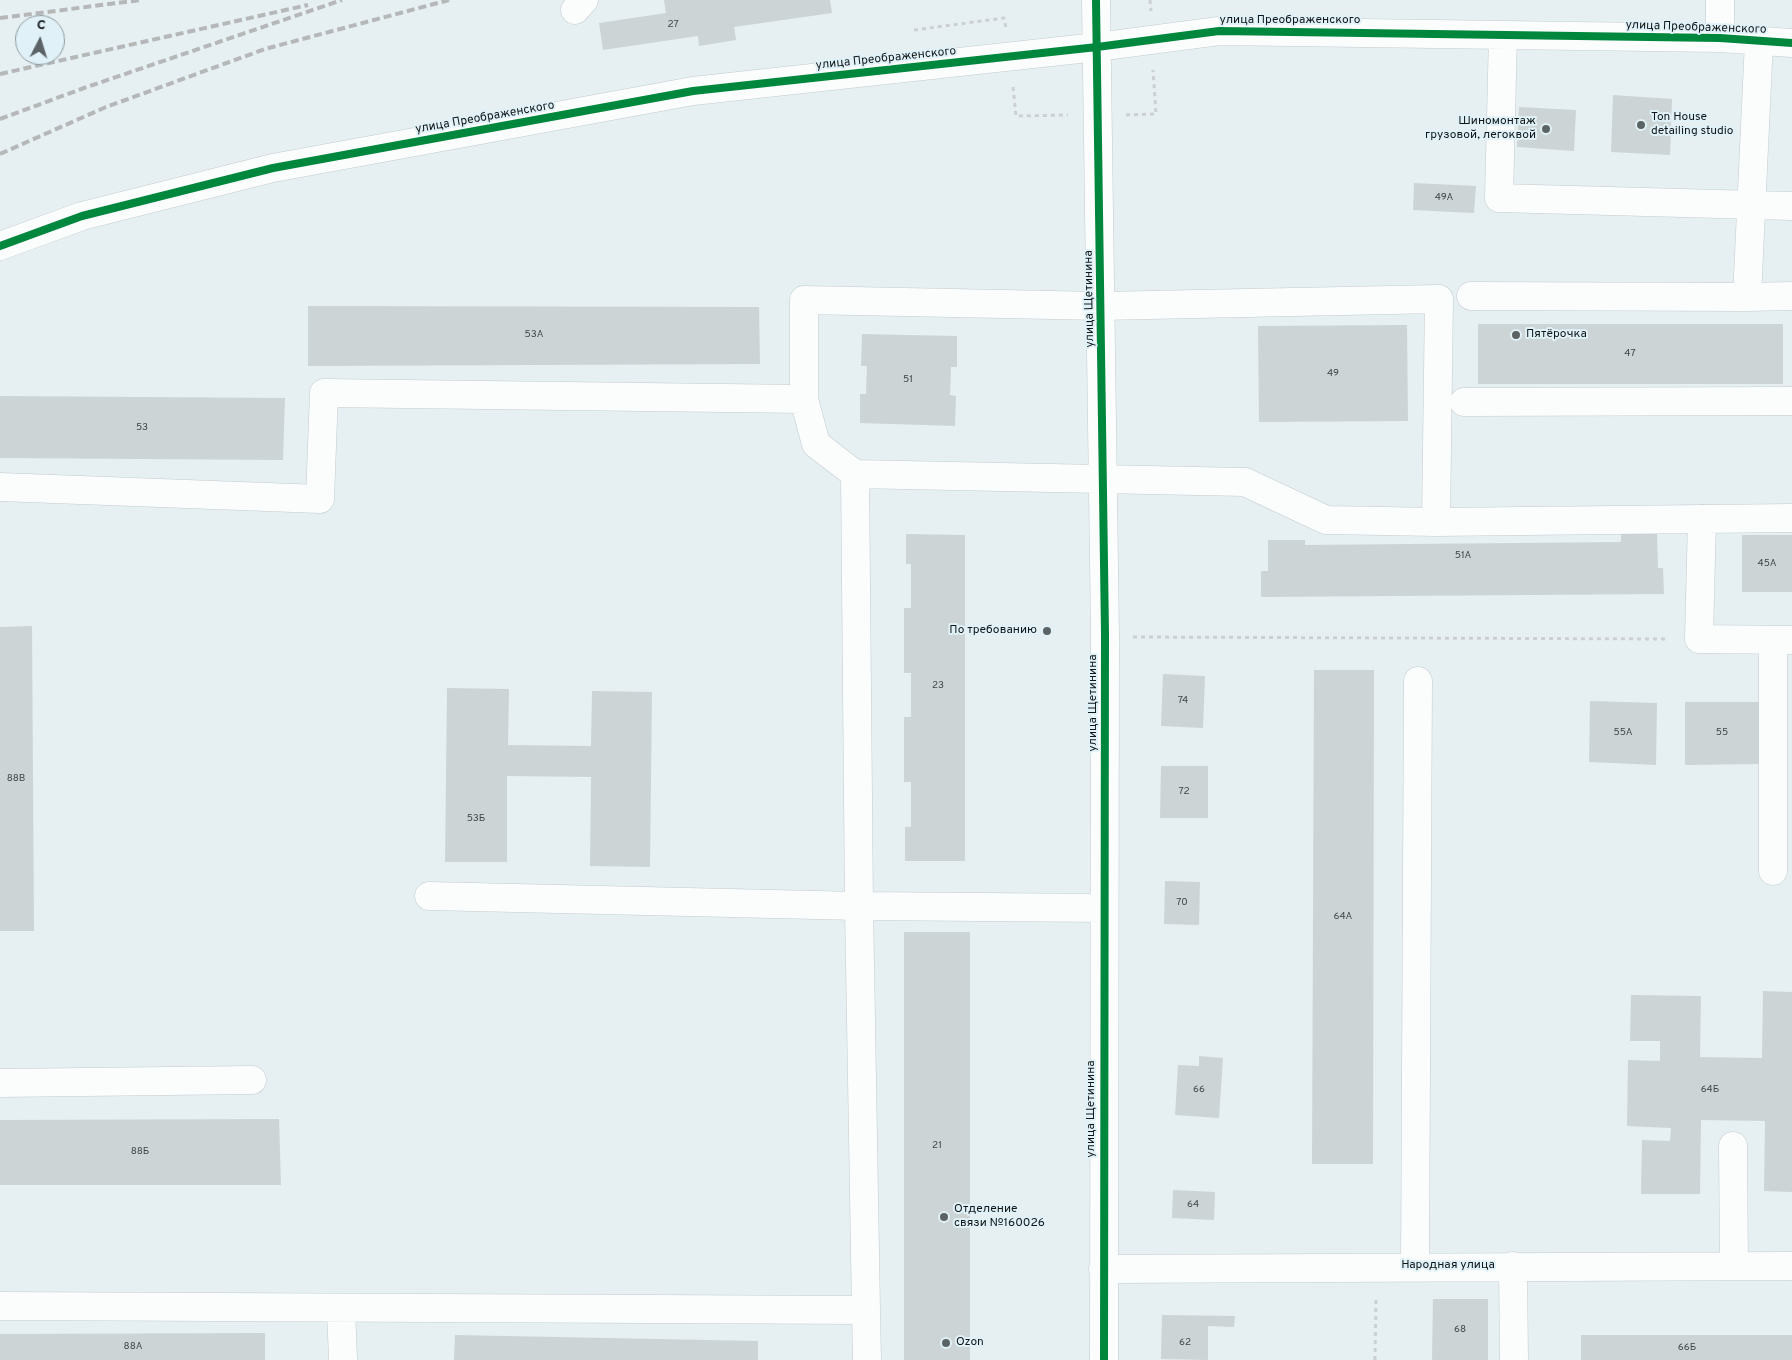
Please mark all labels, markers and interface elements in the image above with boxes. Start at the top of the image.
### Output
street label: улица Преображенского [1219,14,1361,28]
north arrow [15,15,65,65]
text: С [36,17,46,34]
street label: улица Преображенского [1625,18,1767,38]
house number: 27 [667,19,679,31]
street label: улица Преображенского [815,44,957,74]
street label: улица Преображенского [414,99,556,137]
place label: Ton House detailing studio [1651,111,1733,139]
place label: Шиномонтаж грузовой, легоквой [1425,115,1536,143]
marker: Ton House detailing studio [1635,119,1647,131]
marker: Шиномонтаж грузовой, легоквой [1540,123,1552,135]
house number: 49А [1435,192,1453,204]
street label: улица Щетинина [1082,250,1098,348]
place label: Пятёрочка [1526,328,1587,342]
house number: 53А [525,329,543,341]
marker: Пятёрочка [1510,329,1522,341]
house number: 47 [1624,348,1636,360]
house number: 49 [1327,368,1339,380]
house number: 51 [903,374,913,386]
house number: 53 [136,422,148,434]
house number: 51А [1455,550,1471,562]
house number: 45А [1757,558,1777,570]
place label: По требованию [949,624,1037,638]
marker: По требованию [1041,625,1053,637]
street label: улица Щетинина [1087,654,1101,752]
house number: 23 [932,680,944,692]
house number: 74 [1178,695,1188,707]
house number: 55А [1613,727,1633,739]
house number: 55 [1716,727,1728,739]
house number: 88В [7,773,25,785]
house number: 72 [1178,786,1190,798]
house number: 53Б [467,813,485,825]
house number: 70 [1176,897,1188,909]
house number: 64А [1334,911,1352,923]
street label: улица Щетинина [1085,1060,1099,1158]
house number: 66 [1193,1084,1205,1096]
house number: 64Б [1701,1084,1719,1096]
house number: 21 [932,1140,942,1152]
house number: 88Б [131,1146,149,1158]
house number: 64 [1187,1199,1199,1211]
place label: Отделение связи №160026 [954,1203,1045,1231]
marker: Отделение связи №160026 [938,1211,950,1223]
street label: Народная улица [1401,1259,1495,1273]
house number: 68 [1454,1324,1466,1336]
place label: Ozon [956,1336,984,1350]
marker: Ozon [940,1337,952,1349]
house number: 62 [1179,1337,1191,1349]
house number: 88А [124,1341,142,1353]
house number: 66Б [1678,1342,1696,1354]

